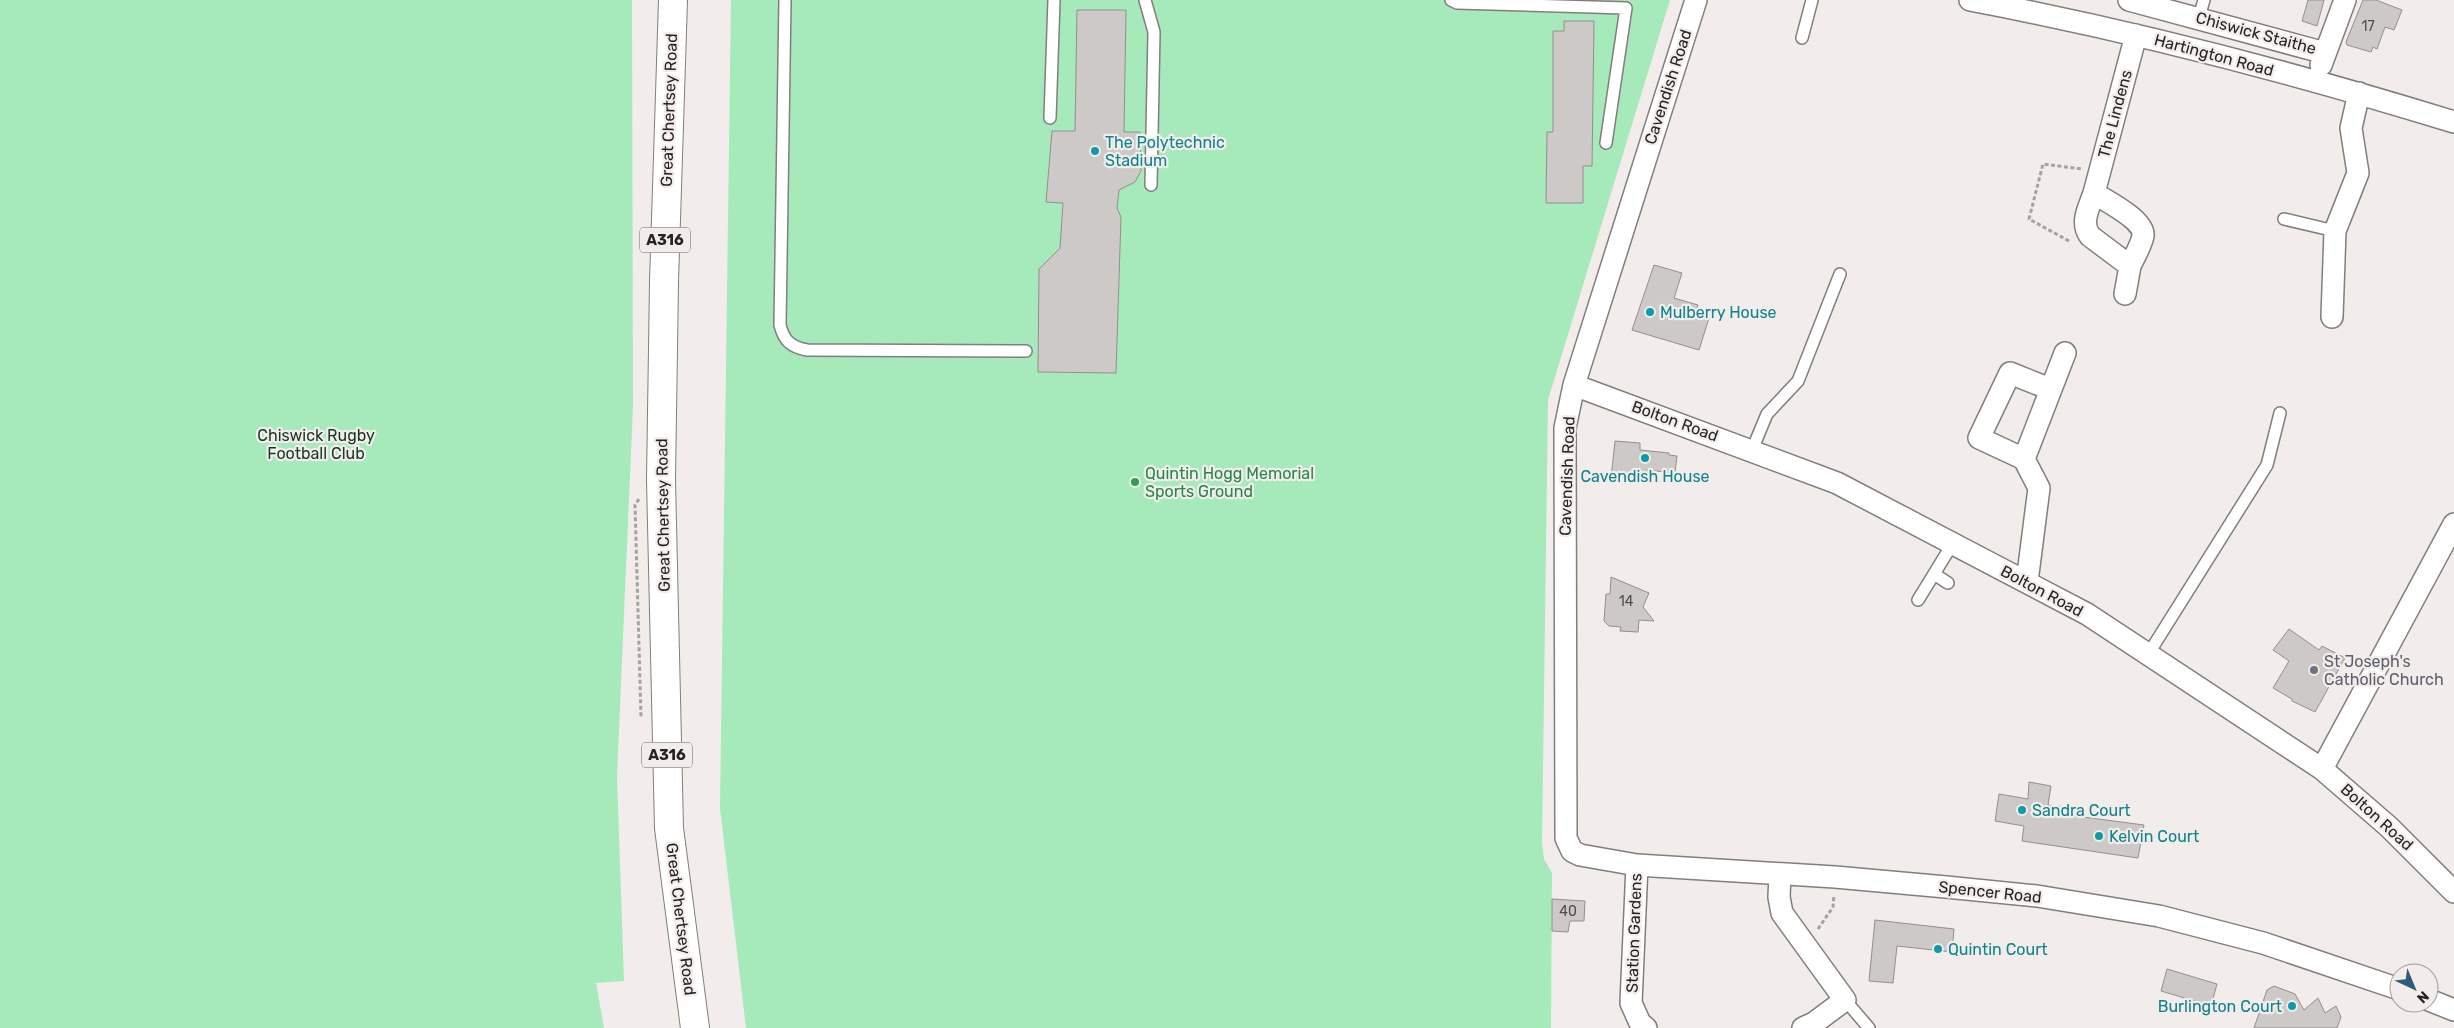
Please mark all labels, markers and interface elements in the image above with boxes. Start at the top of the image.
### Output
street label: Chiswick Staithe [2194,8,2318,58]
house number: 17 [2361,18,2375,35]
street label: Cavendish Road [1640,27,1696,147]
street label: Hartington Road [2152,30,2276,80]
street label: Great Chertsey Road [657,33,681,187]
street label: The Lindens [2094,68,2136,160]
place label: The Polytechnic Stadium [1105,133,1225,170]
marker: The Polytechnic Stadium [1089,145,1101,157]
road number: A316 [640,228,690,252]
place label: Mulberry House [1660,303,1777,322]
marker: Mulberry House [1644,306,1656,318]
street label: Bolton Road [1629,397,1721,445]
street label: Cavendish Road [1555,416,1579,536]
park label: Chiswick Rugby Football Club [257,426,375,463]
street label: Great Chertsey Road [652,438,674,592]
marker: Cavendish House [1639,452,1651,464]
place label: Quintin Hogg Memorial Sports Ground [1145,464,1314,501]
place label: Cavendish House [1580,467,1710,486]
marker: Quintin Hogg Memorial Sports Ground [1129,476,1141,488]
street label: Bolton Road [1997,561,2087,621]
house number: 14 [1619,593,1634,610]
place label: St Joseph's Catholic Church [2324,652,2444,689]
marker: St Joseph's Catholic Church [2308,664,2320,676]
road number: A316 [642,742,692,768]
street label: Bolton Road [2337,780,2417,854]
place label: Sandra Court [2032,801,2131,820]
marker: Sandra Court [2016,804,2028,816]
place label: Kelvin Court [2109,827,2199,846]
marker: Kelvin Court [2093,830,2105,842]
street label: Great Chertsey Road [662,842,700,996]
street label: Station Gardens [1622,873,1646,993]
street label: Spencer Road [1938,877,2042,907]
house number: 40 [1559,903,1577,920]
place label: Quintin Court [1948,940,2047,959]
marker: Quintin Court [1932,943,1944,955]
north arrow [2389,963,2439,1013]
text: N [2413,987,2432,1007]
place label: Burlington Court [2158,997,2282,1016]
marker: Burlington Court [2286,1000,2298,1012]

